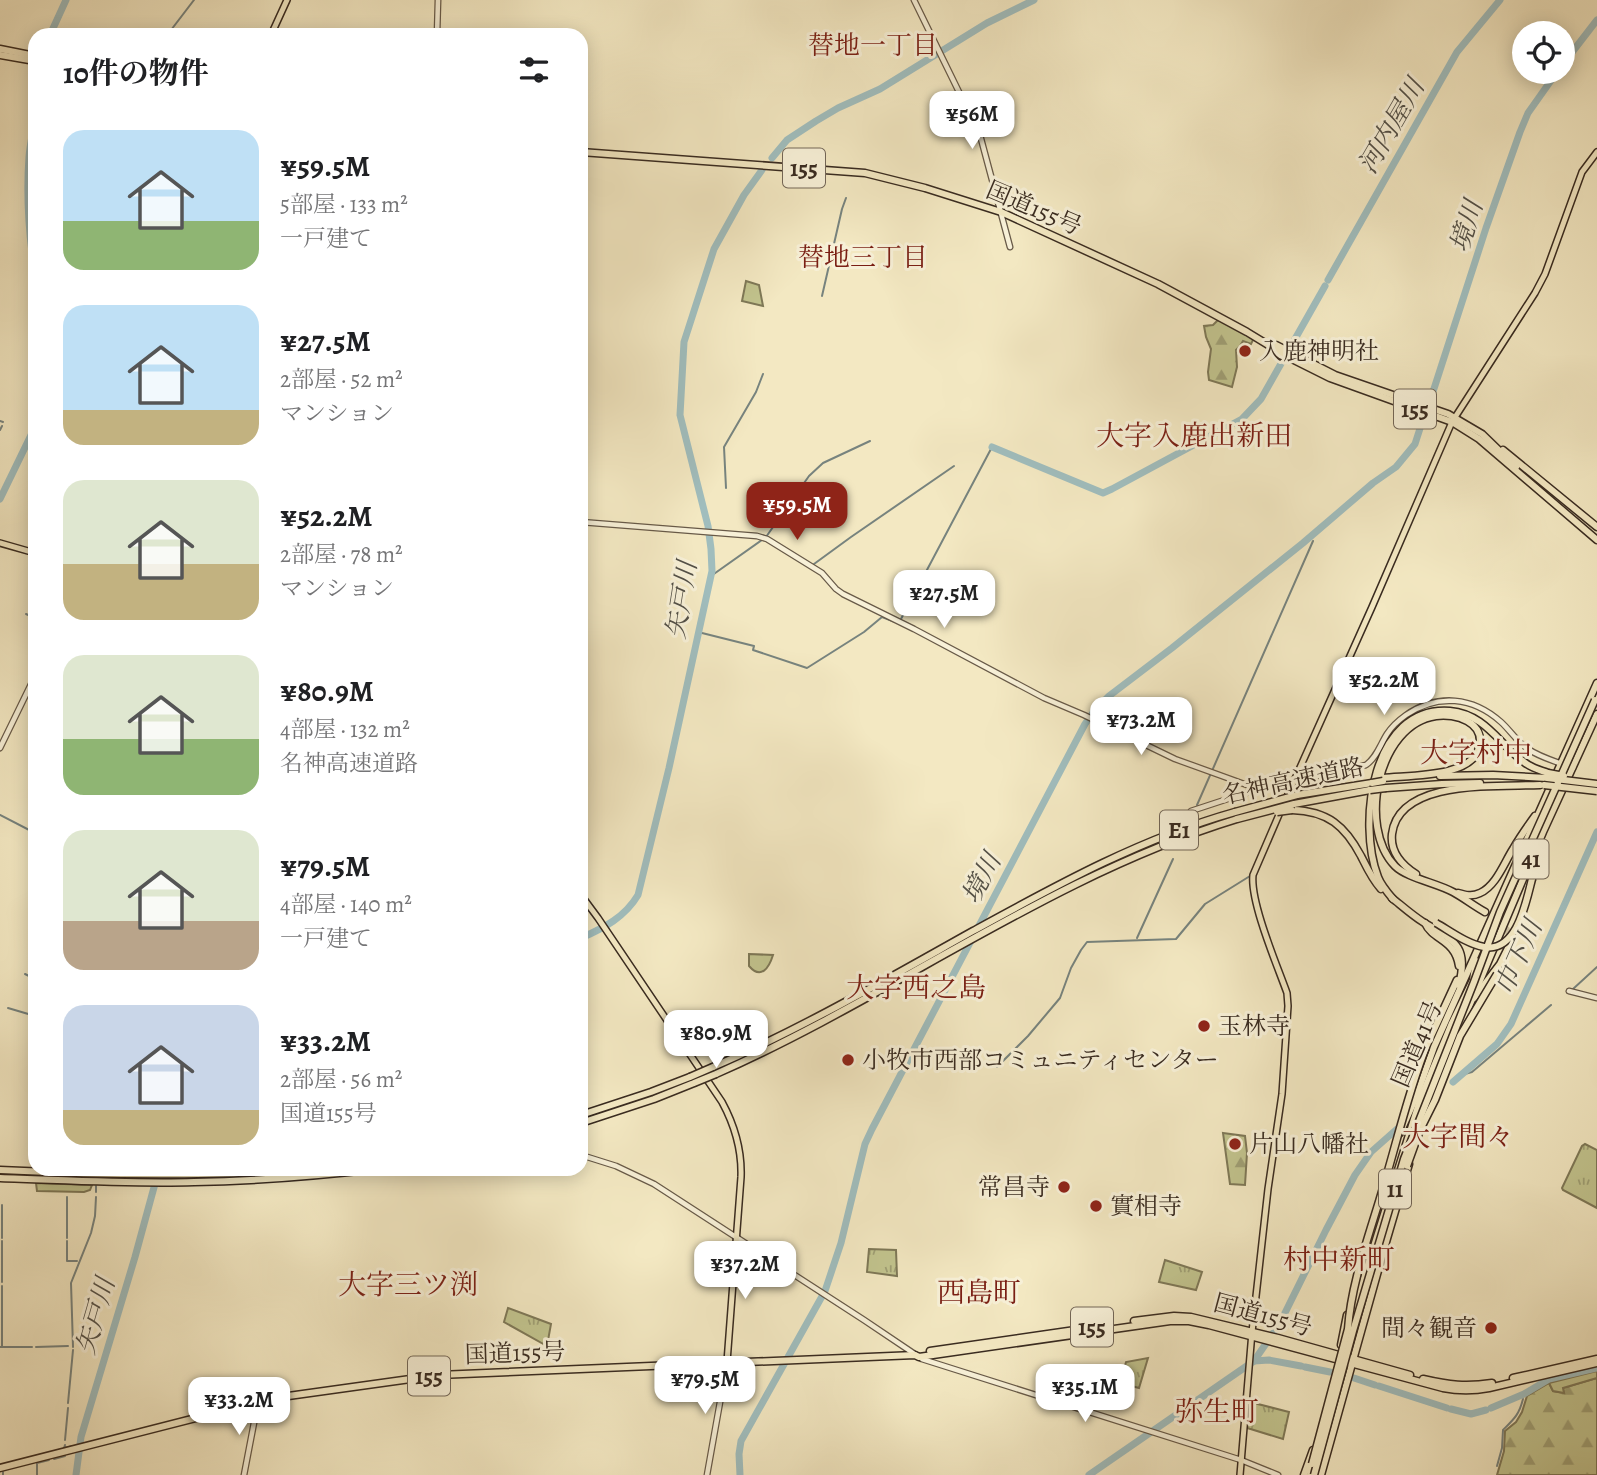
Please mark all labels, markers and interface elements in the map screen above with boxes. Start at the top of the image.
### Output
map controls [1512,21,1575,84]
button: locate [1512,21,1575,84]
district label: 替地一丁目 [808,28,938,63]
icon: filters [515,51,553,89]
text: 10件の物件 [63,53,209,93]
water label: 河内屋川 [1350,70,1434,180]
pin: ¥56M [931,92,1013,151]
text: ¥56M [945,98,999,129]
text: ¥59.5M [280,146,370,186]
road number: 155 [783,148,825,188]
icon: home [119,158,203,242]
street label: 国道155号 [981,174,1087,242]
text: 5部屋 · 133 m² [280,189,408,220]
water label: 境川 [1442,193,1492,256]
text: 一戸建て [280,223,372,254]
district label: 替地三丁目 [798,240,928,275]
text: ¥27.5M [280,321,371,361]
icon: home [119,333,203,417]
place label: 入鹿神明社 [1259,335,1379,367]
marker: 入鹿神明社 [1237,343,1253,359]
text: 2部屋 · 52 m² [280,364,403,395]
road number: 155 [1394,390,1436,428]
text: マンション [280,398,394,429]
district label: 大字入鹿出新田 [1096,417,1292,455]
pin: ¥59.5M [740,482,854,542]
text: ¥59.5M [762,489,832,520]
text: ¥52.2M [280,496,373,536]
icon: home [119,508,203,592]
text: 2部屋 · 78 m² [280,539,403,570]
water label: 矢戸川 [658,556,705,641]
pin: ¥27.5M [887,570,1001,630]
text: マンション [280,573,394,604]
text: ¥27.5M [909,577,979,608]
pin: ¥52.2M [1327,658,1441,717]
text: ¥52.2M [1349,664,1419,695]
text: ¥80.9M [280,671,374,711]
icon: home [119,683,203,767]
pin: ¥73.2M [1084,698,1198,757]
text: ¥73.2M [1106,704,1176,735]
text: 4部屋 · 132 m² [280,714,410,745]
district label: 大字村中 [1420,734,1532,772]
text: 名神高速道路 [280,748,418,779]
street label: 名神高速道路 [1219,750,1367,812]
road number: E1 [1160,810,1198,850]
road number: 41 [1514,839,1548,878]
water label: 境川 [954,844,1011,909]
text: ¥79.5M [280,846,370,886]
icon: home [119,858,203,942]
text: 4部屋 · 140 m² [280,889,412,920]
water label: 巾下川 [1487,912,1552,1000]
text: 一戸建て [280,923,372,954]
district label: 大字西之島 [846,969,986,1007]
street label: 国道41号 [1384,996,1450,1092]
pin: ¥80.9M [659,1010,773,1070]
place label: 玉林寺 [1218,1010,1290,1042]
text: ¥80.9M [680,1017,752,1048]
marker: 玉林寺 [1196,1018,1212,1034]
text: ¥33.2M [280,1021,371,1061]
icon: home [119,1033,203,1117]
place label: 小牧市西部コミュニティセンター [862,1044,1219,1076]
marker: 小牧市西部コミュニティセンター [840,1052,856,1068]
text: 2部屋 · 56 m² [280,1064,402,1095]
text: 国道155号 [280,1098,377,1129]
district label: 大字間々 [1402,1118,1514,1156]
place label: 片山八幡社 [1249,1128,1369,1160]
marker: 片山八幡社 [1227,1136,1243,1152]
road number: 11 [1379,1170,1411,1208]
place label: 常昌寺 [978,1171,1050,1203]
marker: 常昌寺 [1056,1179,1072,1195]
place label: 實相寺 [1110,1190,1182,1222]
marker: 實相寺 [1088,1198,1104,1214]
district label: 村中新町 [1283,1241,1395,1279]
pin: ¥37.2M [688,1242,802,1301]
text: ¥37.2M [710,1248,780,1279]
district label: 大字三ツ渕 [338,1266,478,1304]
water label: 矢戸川 [68,1271,124,1358]
district label: 西島町 [937,1274,1021,1312]
street label: 国道155号 [1210,1286,1316,1344]
road number: 155 [1071,1308,1113,1346]
place label: 間々観音 [1381,1312,1477,1344]
marker: 間々観音 [1483,1320,1499,1336]
street label: 国道155号 [464,1335,566,1371]
pin: ¥79.5M [648,1356,762,1416]
road number: 155 [408,1357,450,1396]
text: ¥79.5M [670,1363,740,1394]
pin: ¥35.1M [1028,1364,1142,1424]
text: ¥35.1M [1052,1371,1118,1402]
pin: ¥33.2M [182,1378,296,1437]
text: ¥33.2M [204,1384,274,1415]
district label: 弥生町 [1175,1393,1259,1431]

